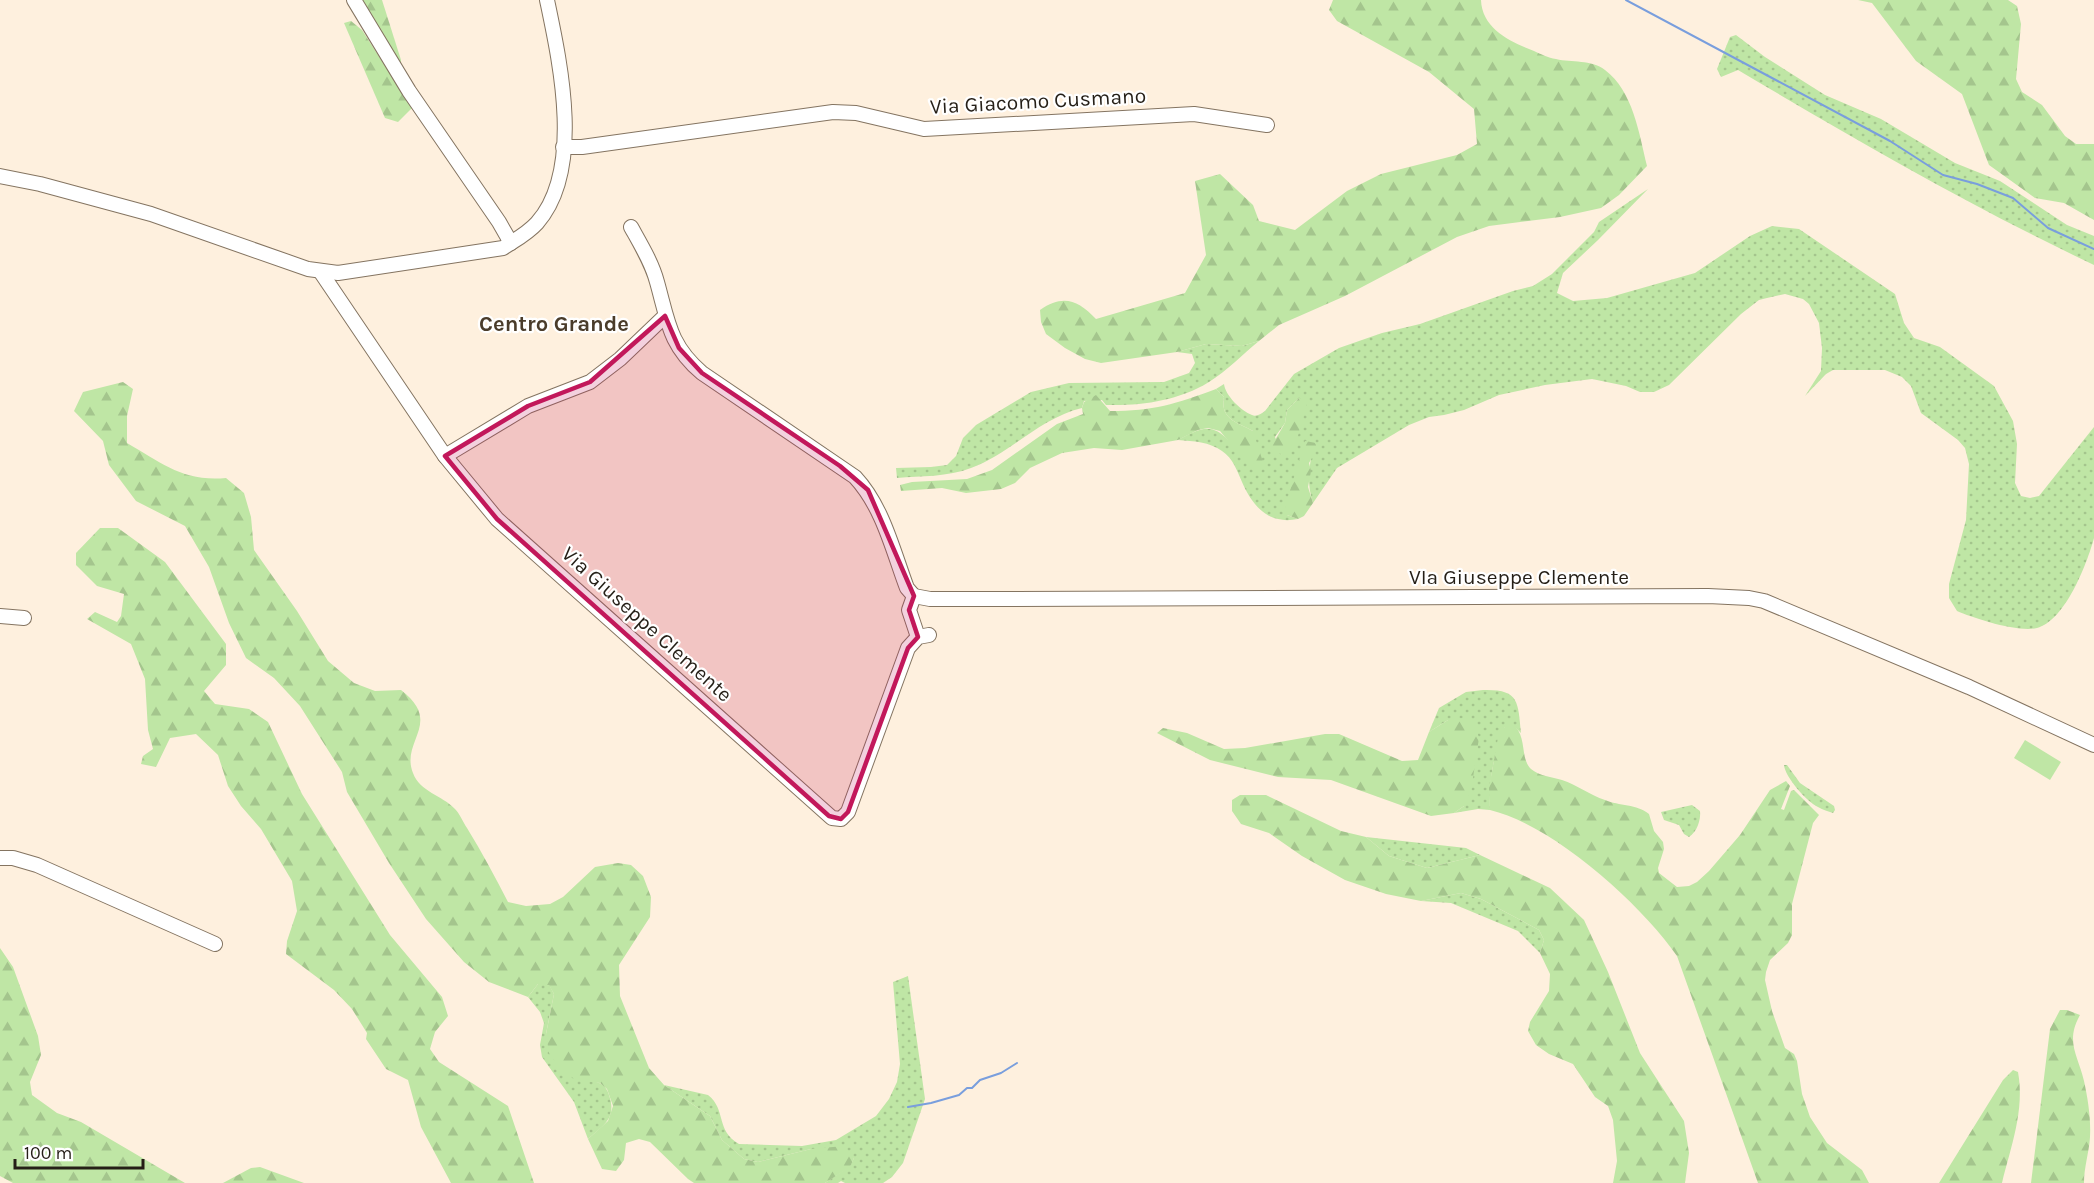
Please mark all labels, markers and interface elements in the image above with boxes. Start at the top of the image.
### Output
street label: Via Giacomo Cusmano [929,83,1147,119]
district label: Centro Grande [479,311,629,337]
street label: Via Giuseppe Clemente [557,541,737,707]
street label: VIa Giuseppe Clemente [1409,565,1629,589]
scale bar [15,1132,142,1170]
text: 100 m [24,1142,72,1164]

